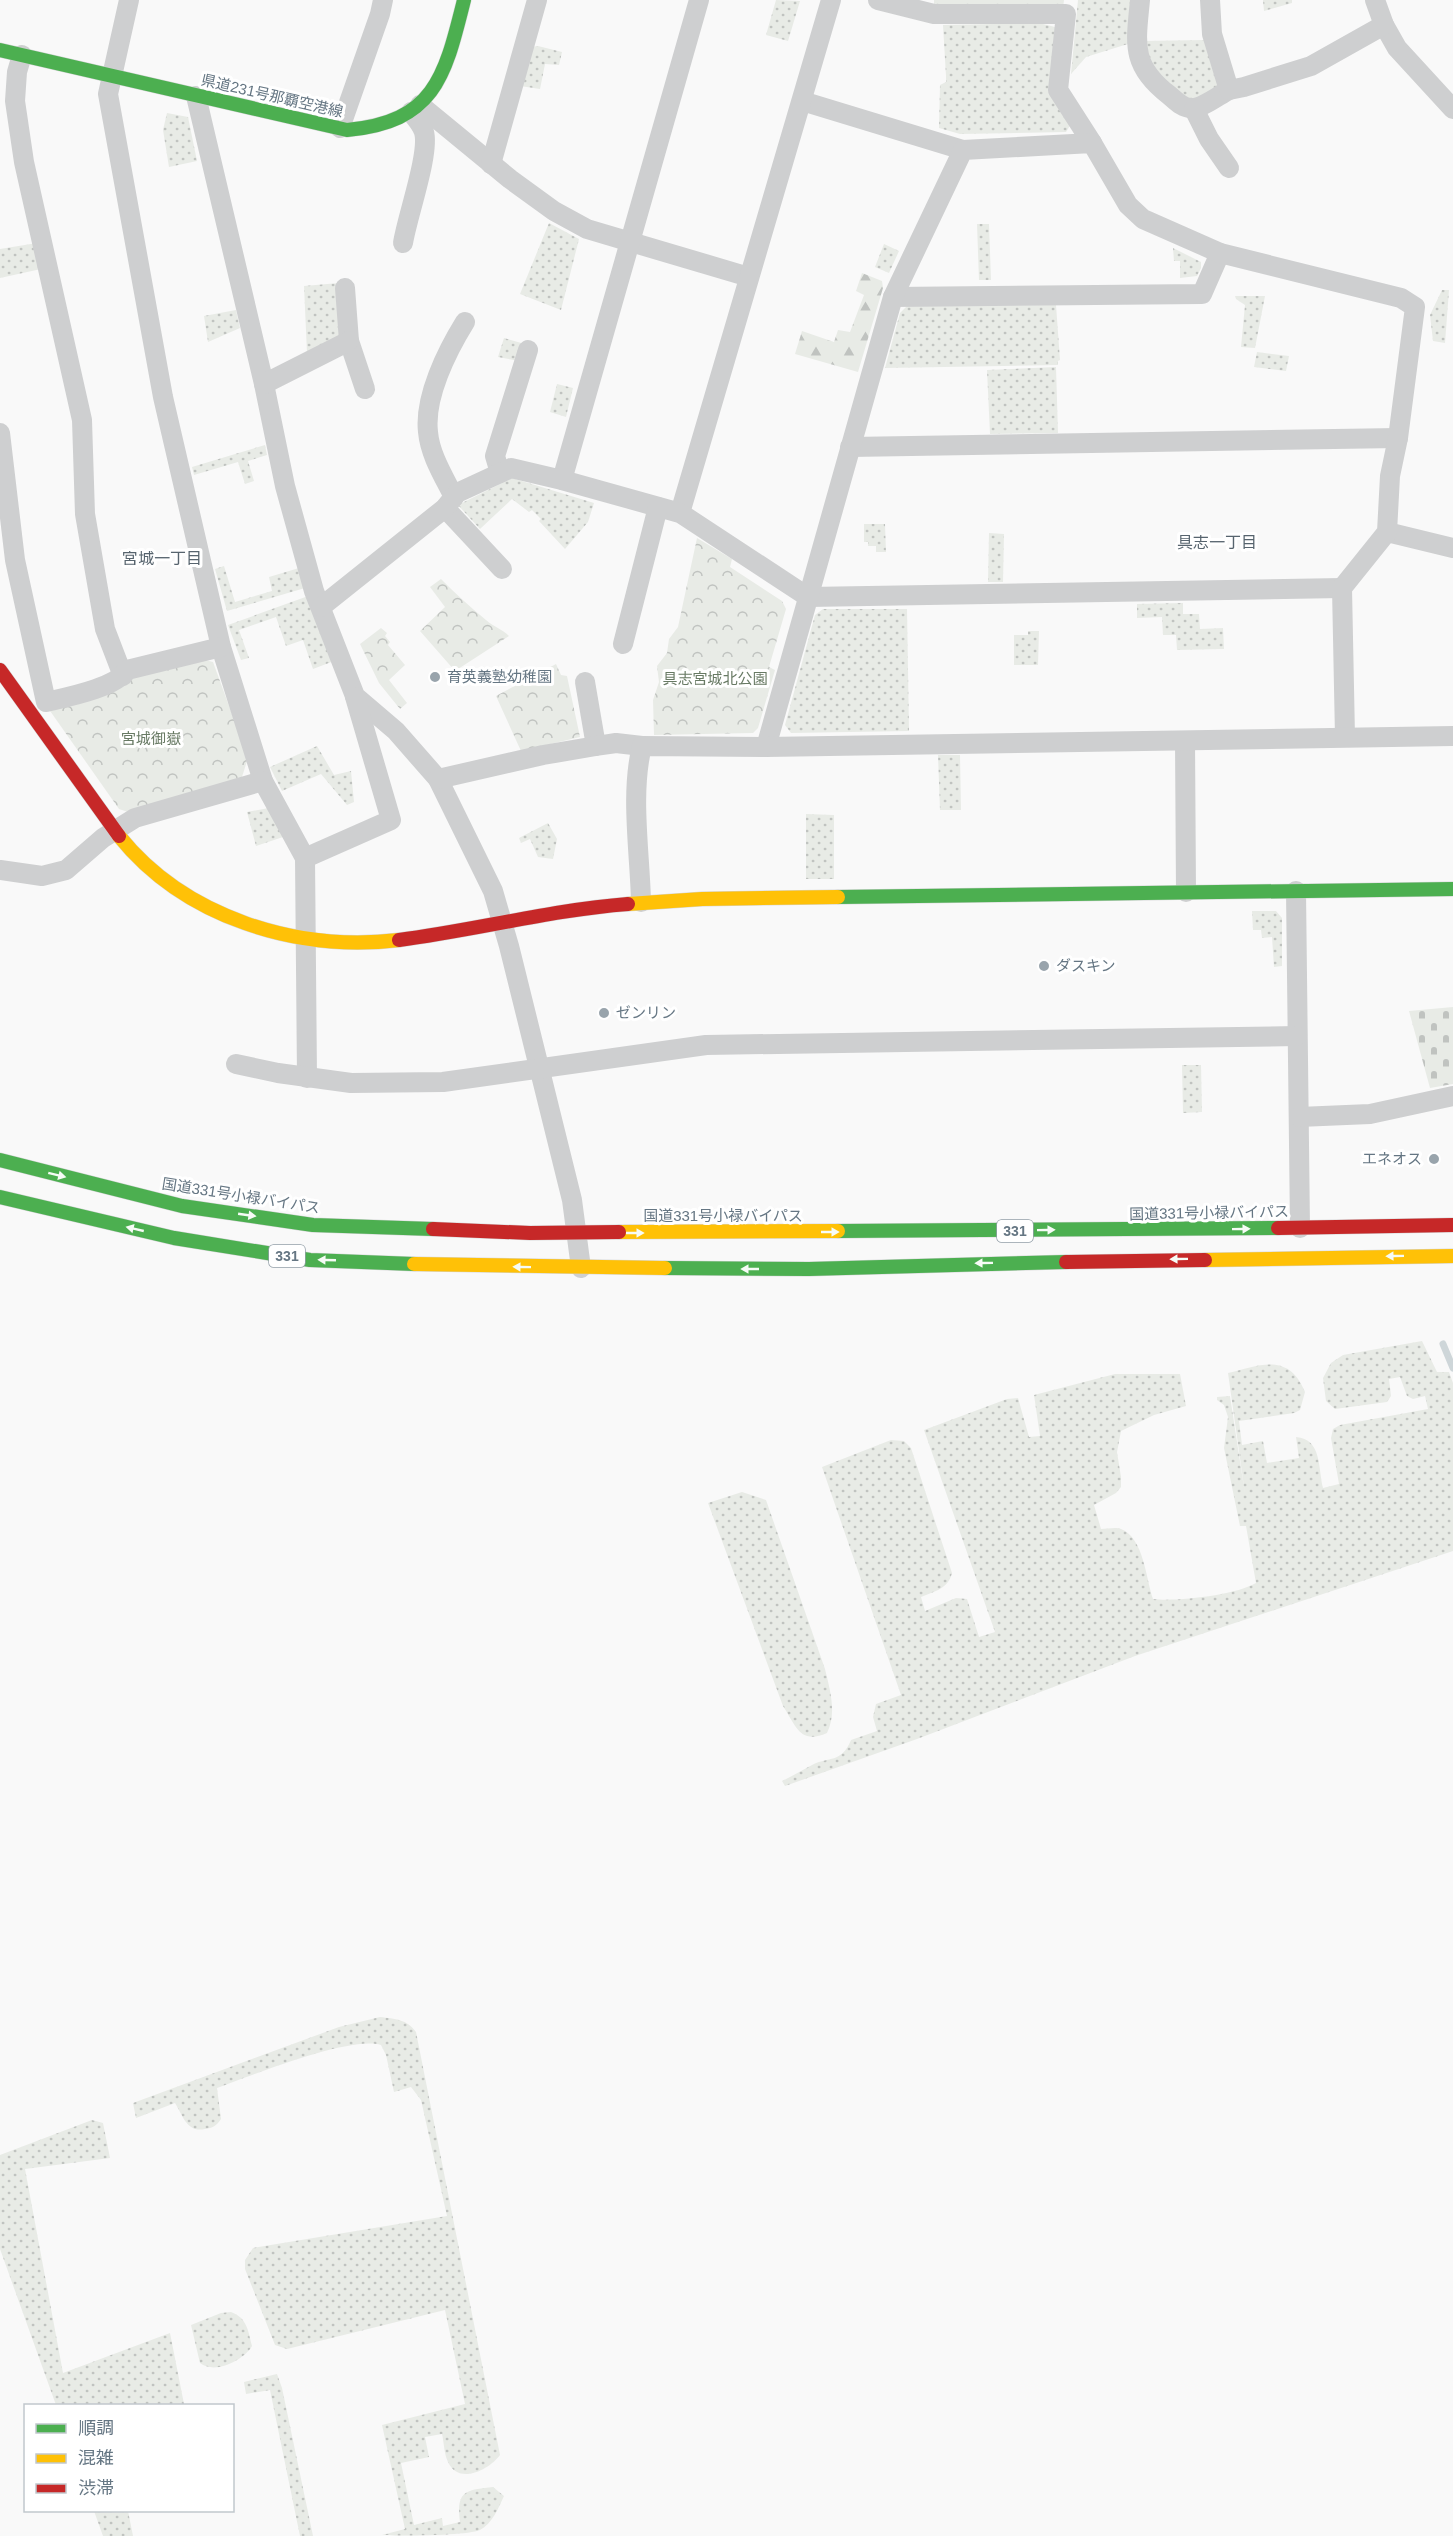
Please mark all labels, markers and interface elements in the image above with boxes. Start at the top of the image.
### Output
street label: 県道231号那覇空港線 [200,71,345,120]
district label: 具志一丁目 [1177,534,1257,551]
district label: 宮城一丁目 [122,550,202,567]
place label: 育英義塾幼稚園 [447,668,552,685]
marker: 育英義塾幼稚園 [428,670,442,684]
park label: 具志宮城北公園 [662,670,768,687]
park label: 宮城御嶽 [121,730,181,747]
place label: ダスキン [1056,957,1116,974]
marker: ダスキン [1037,959,1051,973]
place label: ゼンリン [616,1004,676,1021]
marker: ゼンリン [597,1006,611,1020]
place label: エネオス [1362,1150,1422,1167]
marker: エネオス [1427,1152,1441,1166]
one-way arrow [47,1170,66,1180]
street label: 国道331号小禄バイパス [161,1175,321,1216]
street label: 国道331号小禄バイパス [1129,1203,1289,1222]
street label: 国道331号小禄バイパス [643,1207,803,1224]
one-way arrow [238,1211,257,1220]
road number: 331 [997,1220,1033,1242]
one-way arrow [126,1223,144,1233]
one-way arrow [1232,1224,1251,1234]
one-way arrow [1037,1226,1056,1235]
one-way arrow [821,1227,840,1237]
one-way arrow [626,1228,645,1238]
road number: 331 [269,1245,305,1267]
one-way arrow [1385,1251,1404,1261]
one-way arrow [1169,1255,1188,1264]
one-way arrow [318,1256,337,1265]
one-way arrow [974,1258,993,1268]
one-way arrow [513,1262,532,1272]
one-way arrow [741,1264,760,1273]
legend [24,2404,234,2512]
text: 順調 [78,2418,114,2438]
text: 混雑 [78,2448,114,2468]
text: 渋滞 [78,2478,114,2498]

